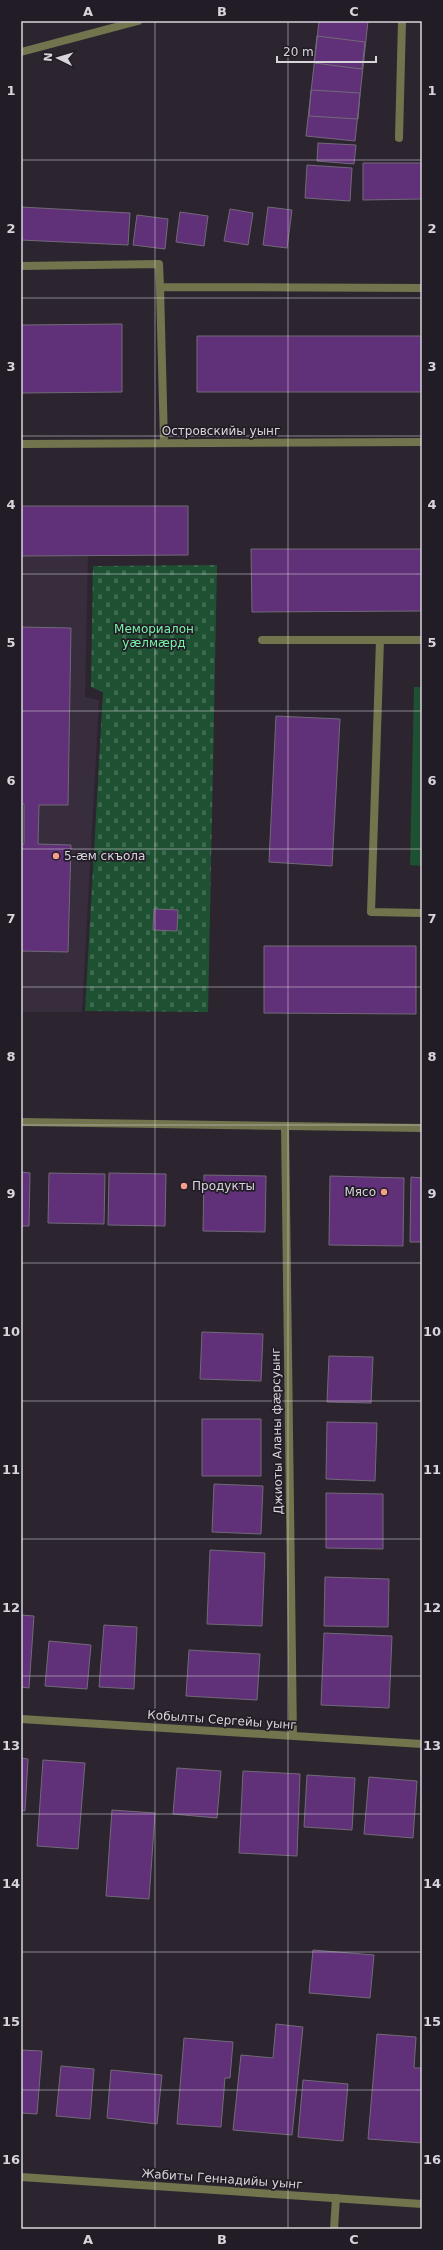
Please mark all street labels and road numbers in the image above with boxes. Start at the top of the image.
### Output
street label: Островскийы уынг [162,424,280,438]
street label: Джиоты Аланы фæрсуынг [269,1347,285,1515]
street label: Кобылты Сергейы уынг [147,1708,297,1732]
street label: Жабиты Геннадийы уынг [141,2166,303,2192]

